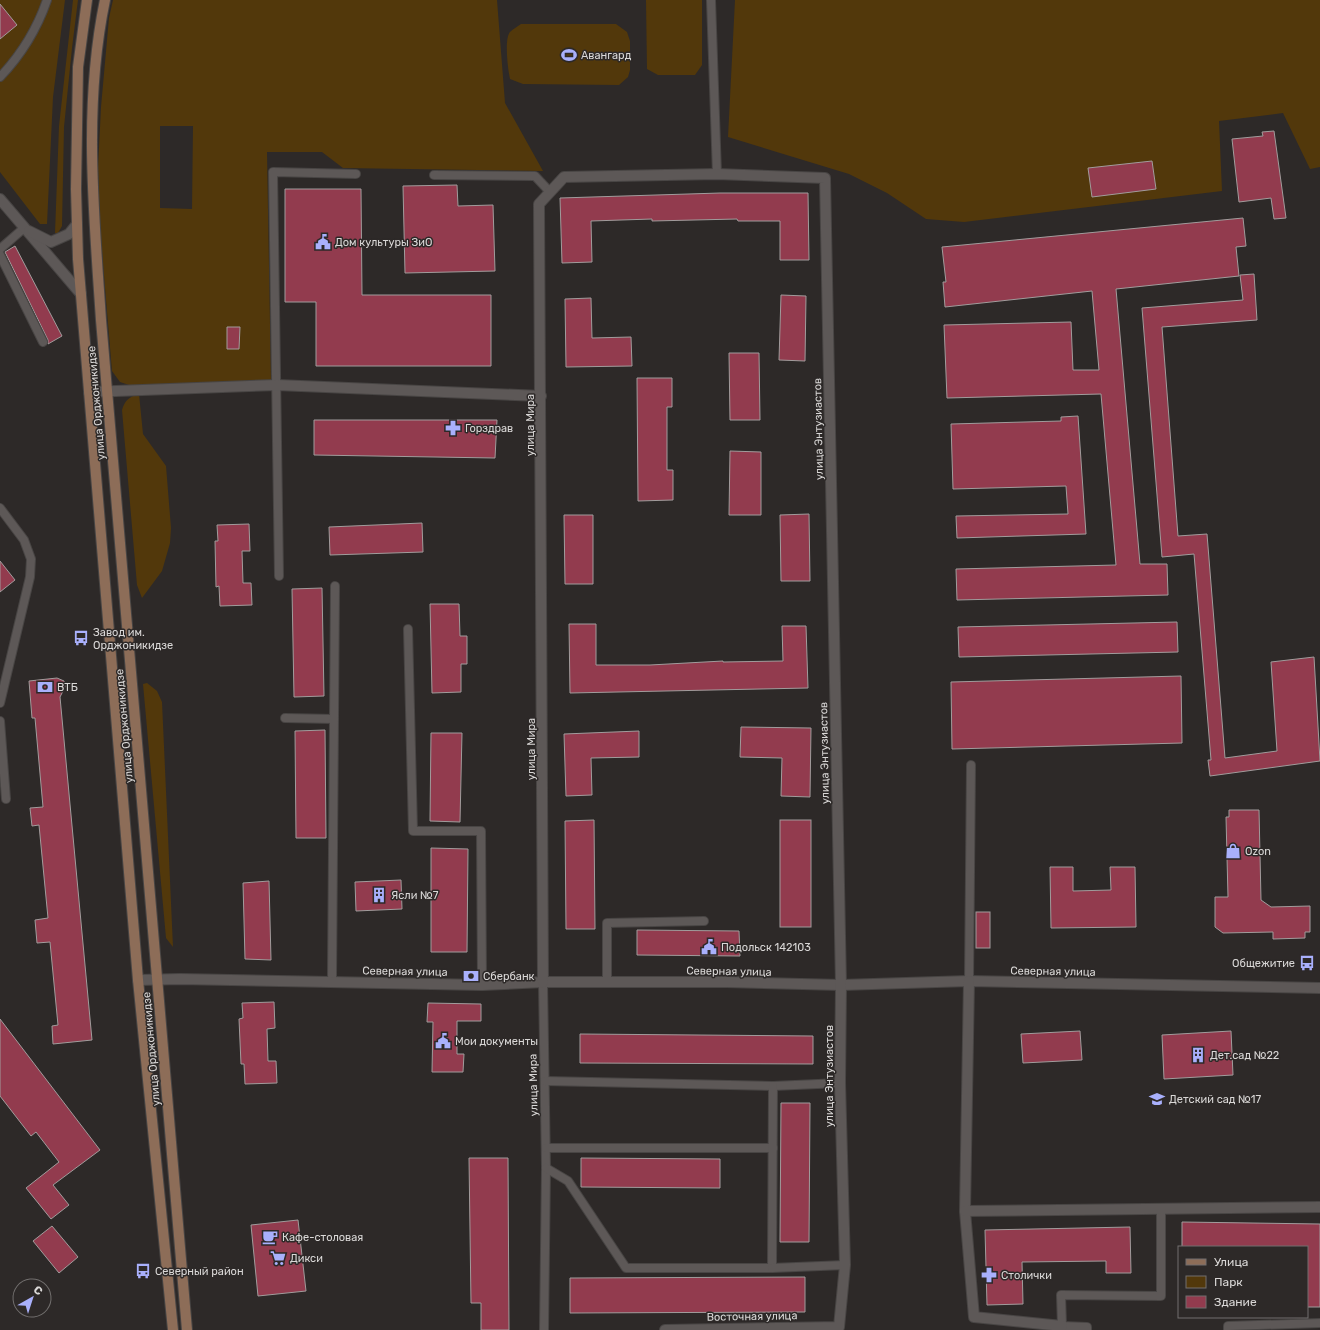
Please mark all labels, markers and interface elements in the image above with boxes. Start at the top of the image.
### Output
sports icon: Авангард [560,46,578,64]
place label: Авангард [581,49,632,62]
public building icon: Дом культуры ЗиО [314,233,332,251]
place label: Дом культуры ЗиО [335,236,432,249]
street label: улица Орджоникидзе [85,345,108,461]
street label: улица Энтузиастов [811,378,826,480]
street label: улица Мира [524,394,537,456]
pharmacy icon: Горздрав [444,419,462,437]
place label: Горздрав [465,422,513,435]
place label: Завод им. Орджоникидзе [93,626,173,652]
bus stop icon: Завод им. Орджоникидзе [72,629,90,647]
street label: улица Орджоникидзе [113,668,136,784]
bank icon: ВТБ [36,678,54,696]
place label: ВТБ [57,681,78,694]
street label: улица Энтузиастов [817,702,832,804]
street label: улица Мира [525,718,538,780]
shop icon: Ozon [1224,842,1242,860]
place label: Ozon [1245,845,1271,858]
building icon: Ясли №7 [370,886,388,904]
place label: Ясли №7 [391,889,439,902]
public building icon: Подольск 142103 [700,938,718,956]
place label: Подольск 142103 [721,941,811,954]
bus stop icon: Общежитие [1298,954,1316,972]
place label: Общежитие [1232,957,1295,970]
street label: Северная улица [362,964,448,979]
street label: Северная улица [686,964,772,979]
street label: Северная улица [1010,964,1096,979]
bank icon: Сбербанк [462,967,480,985]
place label: Сбербанк [483,970,535,983]
street label: улица Орджоникидзе [140,991,163,1107]
street label: улица Энтузиастов [823,1025,836,1127]
public building icon: Мои документы [434,1032,452,1050]
place label: Мои документы [455,1035,538,1048]
building icon: Дет.сад №22 [1189,1046,1207,1064]
place label: Дет.сад №22 [1210,1049,1279,1062]
street label: улица Мира [526,1054,541,1116]
school or university icon: Детский сад №17 [1148,1090,1166,1108]
place label: Детский сад №17 [1169,1093,1262,1106]
cafe icon: Кафе-столовая [261,1228,279,1246]
place label: Кафе-столовая [282,1231,363,1244]
legend [1178,1246,1308,1318]
supermarket icon: Дикси [269,1249,287,1267]
place label: Дикси [290,1252,323,1265]
text: Улица [1214,1255,1248,1269]
bus stop icon: Северный район [134,1262,152,1280]
place label: Северный район [155,1265,244,1278]
pharmacy icon: Столички [980,1266,998,1284]
place label: Столички [1001,1269,1052,1282]
text: Парк [1214,1275,1243,1289]
north arrow [12,1278,52,1318]
text: С [31,1283,45,1298]
text: Здание [1214,1295,1257,1309]
street label: Восточная улица [706,1309,798,1324]

